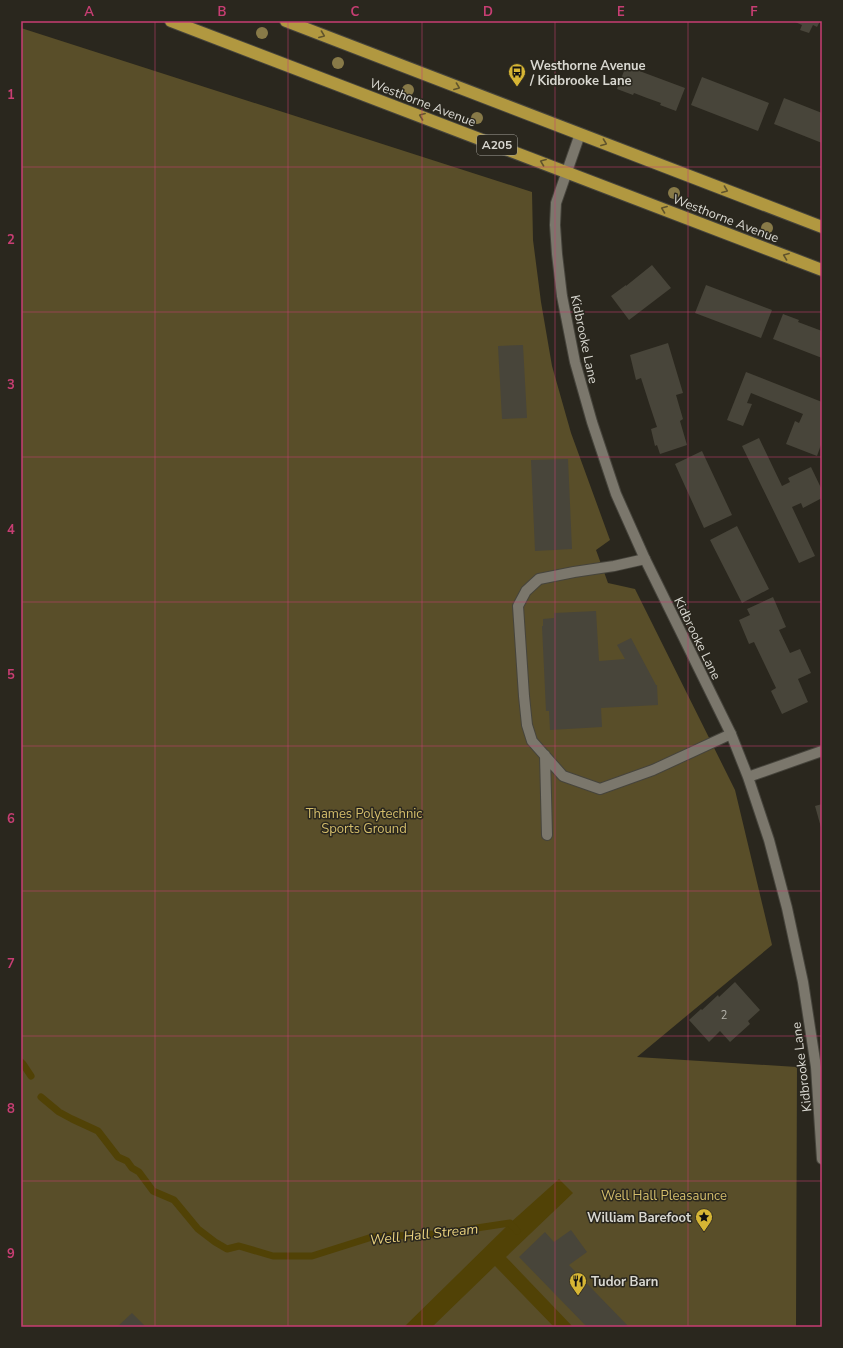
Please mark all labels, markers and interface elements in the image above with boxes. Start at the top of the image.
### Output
text: A [84,3,94,21]
text: B [218,3,227,21]
text: C [351,3,360,21]
text: D [483,3,493,21]
text: E [617,3,625,21]
text: F [750,3,758,21]
one-way arrow [319,30,326,38]
place label: Westhorne Avenue / Kidbrooke Lane [529,57,646,90]
bus stop icon: Westhorne Avenue / Kidbrooke Lane [507,62,527,87]
street label: Westhorne Avenue [367,74,478,131]
one-way arrow [453,82,460,90]
text: 1 [7,86,15,104]
one-way arrow [418,113,425,121]
road number: A205 [477,135,517,155]
one-way arrow [600,139,607,147]
one-way arrow [540,159,547,167]
one-way arrow [721,185,729,193]
street label: Westhorne Avenue [670,190,781,247]
one-way arrow [661,205,668,213]
text: 2 [7,231,15,249]
one-way arrow [782,252,789,260]
street label: Kidbrooke Lane [566,293,602,385]
text: 3 [7,376,15,394]
text: 4 [7,521,15,539]
street label: Kidbrooke Lane [669,594,725,683]
text: 5 [7,666,15,684]
park label: Thames Polytechnic Sports Ground [306,805,422,838]
text: 6 [7,810,15,828]
text: 7 [7,955,15,973]
house number: 2 [721,1008,727,1023]
street label: Kidbrooke Lane [788,1021,816,1113]
text: 8 [7,1100,15,1118]
park label: Well Hall Pleasaunce [601,1187,727,1205]
place icon: William Barefoot [694,1207,714,1232]
place label: William Barefoot [587,1209,692,1227]
water label: Well Hall Stream [369,1219,479,1250]
text: 9 [7,1245,15,1263]
restaurant icon: Tudor Barn [568,1271,588,1296]
place label: Tudor Barn [591,1273,658,1291]

